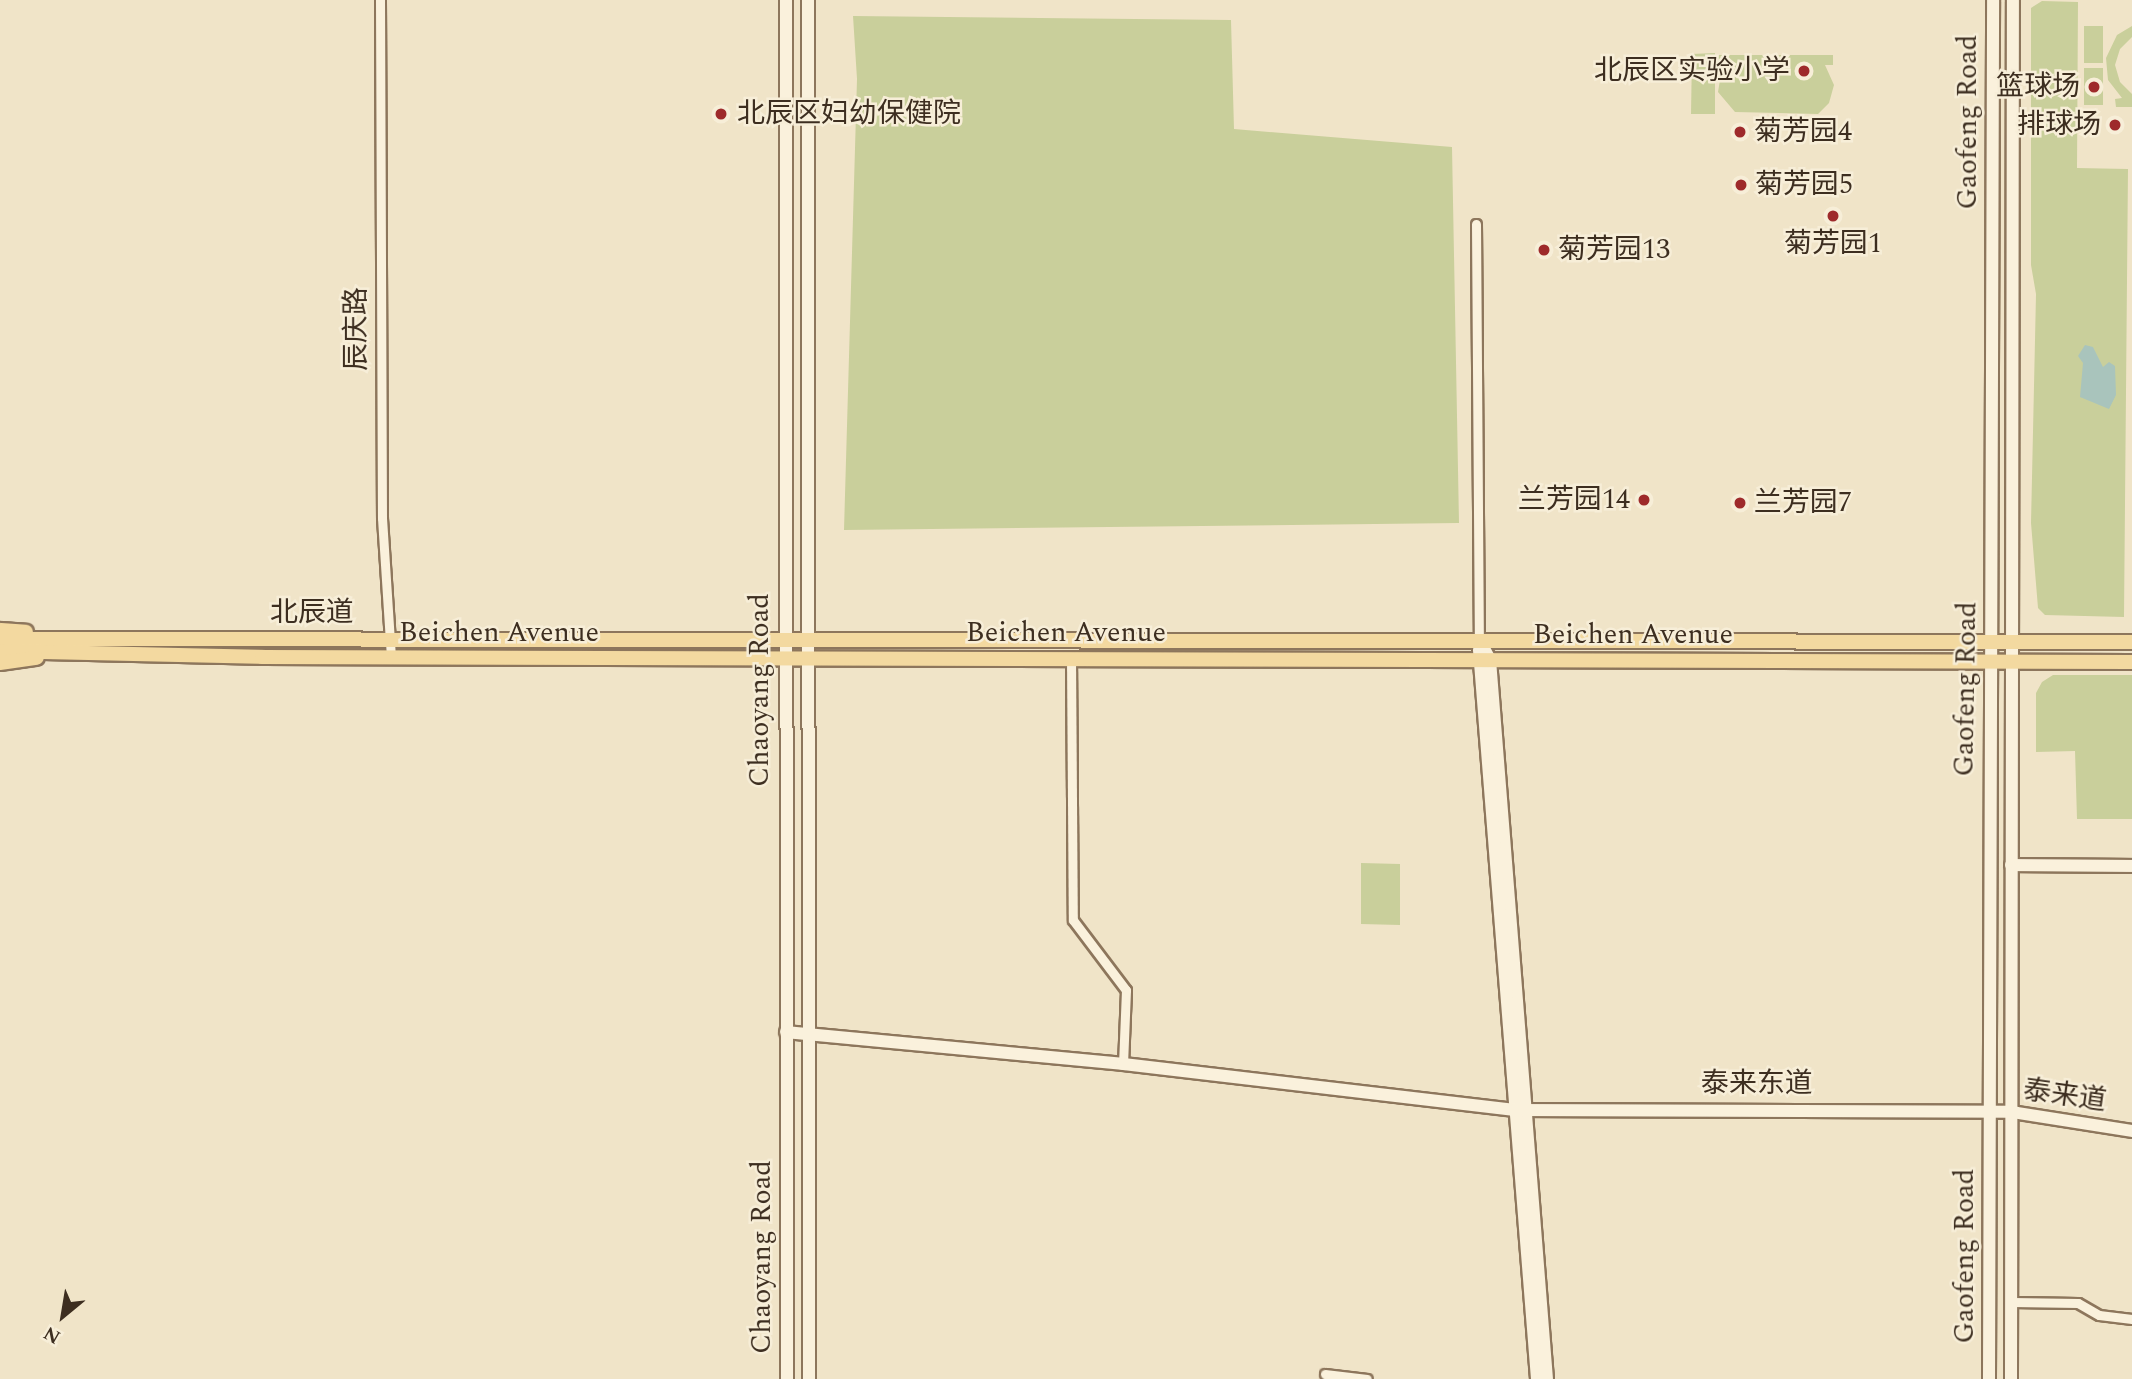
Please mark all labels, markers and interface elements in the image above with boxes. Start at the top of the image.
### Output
street label: Gaofeng Road [1951,35,1985,209]
place label: 北辰区实验小学 [1594,54,1790,88]
marker: 北辰区实验小学 [1796,63,1812,79]
place label: 篮球场 [1996,70,2080,104]
marker: 篮球场 [2086,79,2102,95]
place label: 北辰区妇幼保健院 [737,97,961,131]
marker: 北辰区妇幼保健院 [711,104,731,124]
place label: 排球场 [2017,108,2101,142]
place label: 菊芳园4 [1754,115,1852,149]
marker: 排球场 [2107,117,2123,133]
marker: 菊芳园4 [1732,124,1748,140]
place label: 菊芳园5 [1755,168,1853,202]
marker: 菊芳园5 [1733,177,1749,193]
marker: 菊芳园1 [1825,208,1841,224]
place label: 菊芳园1 [1784,227,1882,261]
place label: 菊芳园13 [1558,233,1670,267]
marker: 菊芳园13 [1536,242,1552,258]
street label: 辰庆路 [340,287,374,371]
place label: 兰芳园14 [1518,483,1630,517]
place label: 兰芳园7 [1754,486,1852,520]
marker: 兰芳园14 [1636,492,1652,508]
marker: 兰芳园7 [1732,495,1748,511]
street label: Chaoyang Road [743,593,777,787]
street label: 北辰道 [270,596,354,630]
street label: Gaofeng Road [1948,601,1984,777]
street label: Beichen Avenue [399,616,599,650]
street label: Beichen Avenue [966,616,1166,650]
street label: Beichen Avenue [1533,618,1733,652]
street label: 泰来东道 [1701,1067,1813,1101]
street label: 泰来道 [2021,1074,2109,1118]
street label: Chaoyang Road [745,1160,779,1354]
street label: Gaofeng Road [1948,1169,1982,1343]
north arrow [28,1281,98,1351]
text: N [38,1318,66,1351]

